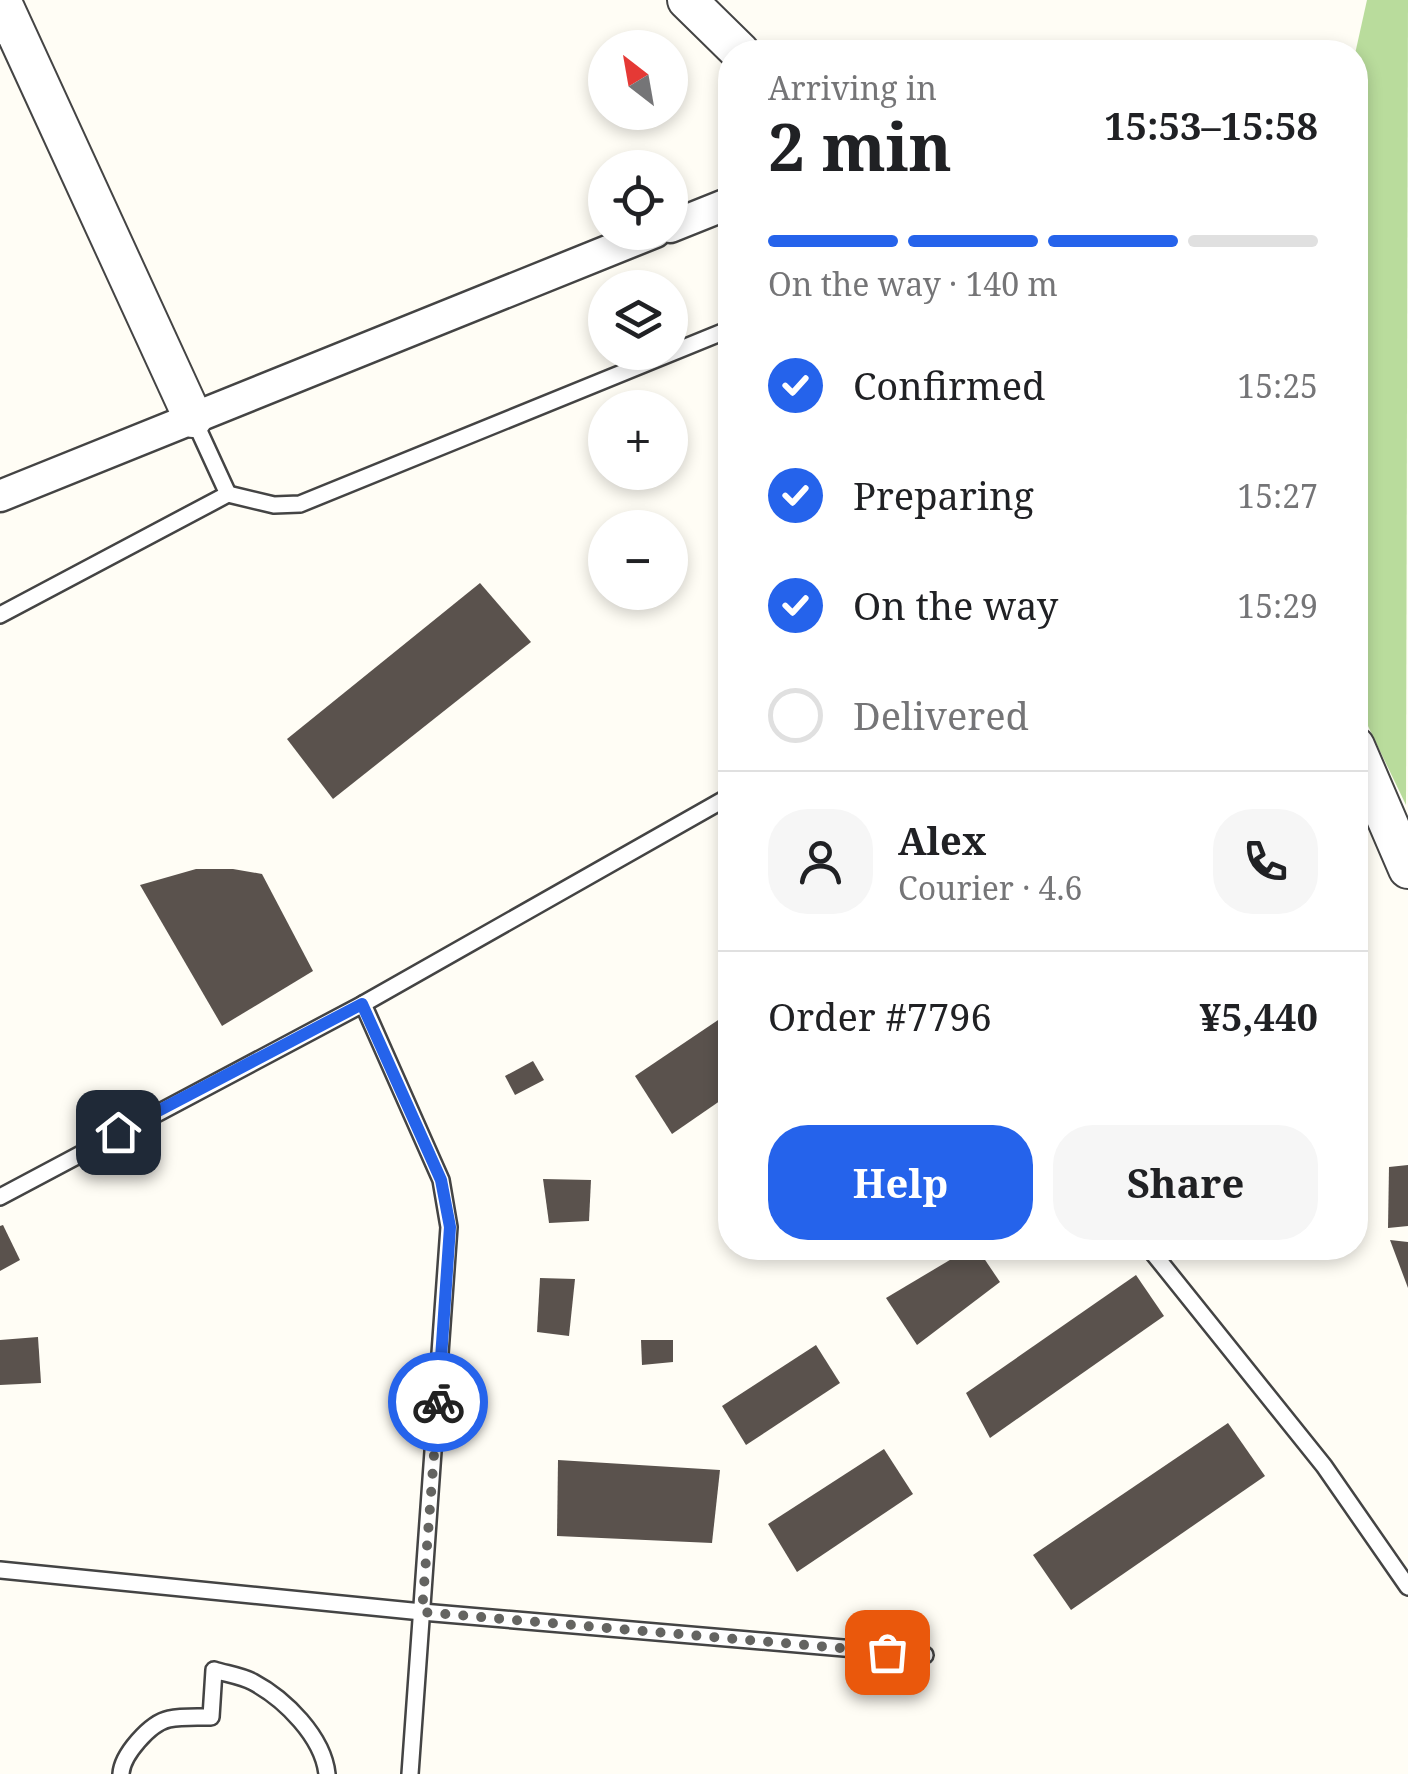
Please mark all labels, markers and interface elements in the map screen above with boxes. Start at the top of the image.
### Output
north arrow [588,30,688,130]
map controls [588,30,688,610]
text: Arriving in [768,66,937,109]
text: 15:53–15:58 [1104,99,1318,151]
text: 2 min [768,102,952,190]
button: locate [588,150,688,250]
text: On the way · 140 m [768,262,1058,305]
button: layers [588,270,688,370]
icon: check [768,358,823,413]
text: Confirmed [853,359,1045,411]
text: 15:25 [1237,364,1318,407]
button: + [588,390,688,490]
icon: check [768,468,823,523]
text: Preparing [853,469,1034,521]
text: 15:27 [1237,474,1318,517]
button: − [588,510,688,610]
icon: check [768,578,823,633]
text: On the way [853,579,1058,631]
text: 15:29 [1237,584,1318,627]
text: Delivered [853,689,1029,741]
button: person [768,809,873,914]
button: phone [1213,809,1318,914]
text: Alex [898,814,986,866]
text: Courier · 4.6 [898,866,1082,909]
text: Order #7796 [768,990,992,1042]
text: ¥5,440 [1199,990,1318,1042]
pin [76,1090,161,1175]
icon: home [91,1105,146,1160]
button: Help [768,1125,1033,1240]
button: Share [1053,1125,1318,1240]
courier [388,1352,488,1452]
icon: bike [411,1375,466,1430]
pin [845,1610,930,1695]
icon: bag [860,1625,915,1680]

